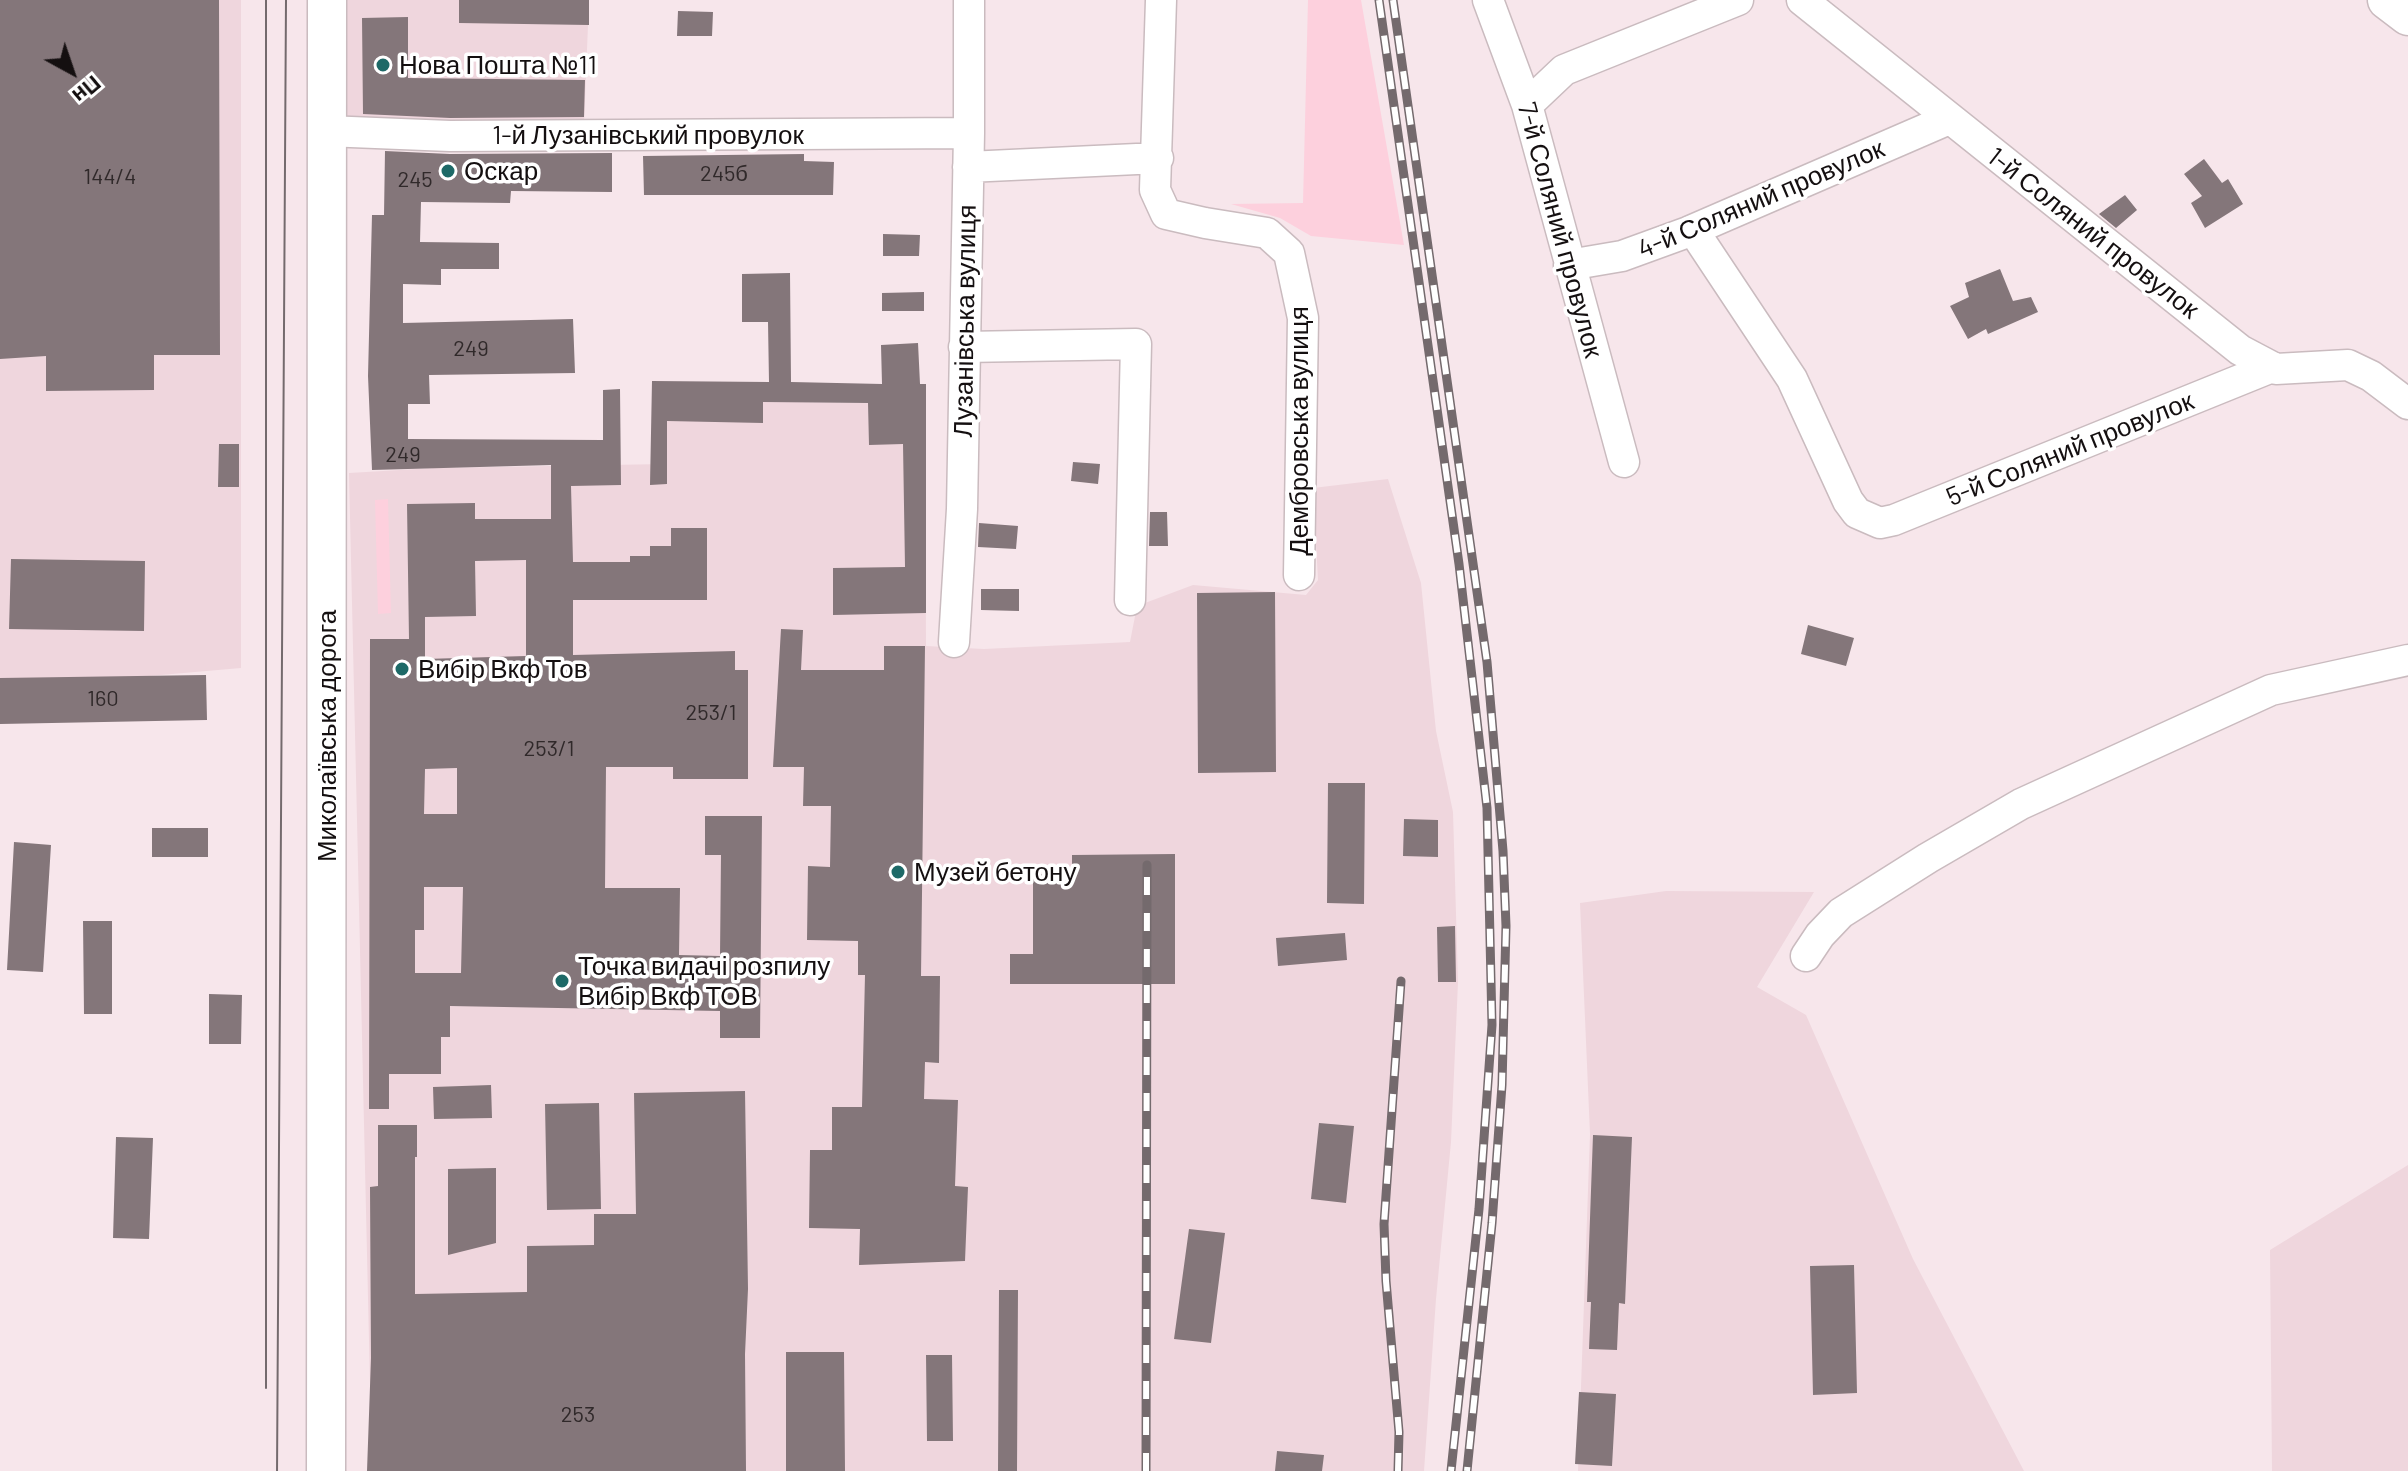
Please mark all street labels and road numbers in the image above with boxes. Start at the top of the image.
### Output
street label: 7-й Соляний провулок [1511,99,1609,361]
street label: 1-й Лузанівський провулок [492,119,804,151]
street label: 4-й Соляний провулок [1633,133,1889,265]
street label: 1-й Соляний провулок [1981,141,2205,325]
street label: Лузанівська вулиця [947,204,983,438]
street label: Дембровська вулиця [1283,306,1315,556]
street label: 5-й Соляний провулок [1942,385,2198,513]
street label: Миколаївська дорога [311,610,343,862]

